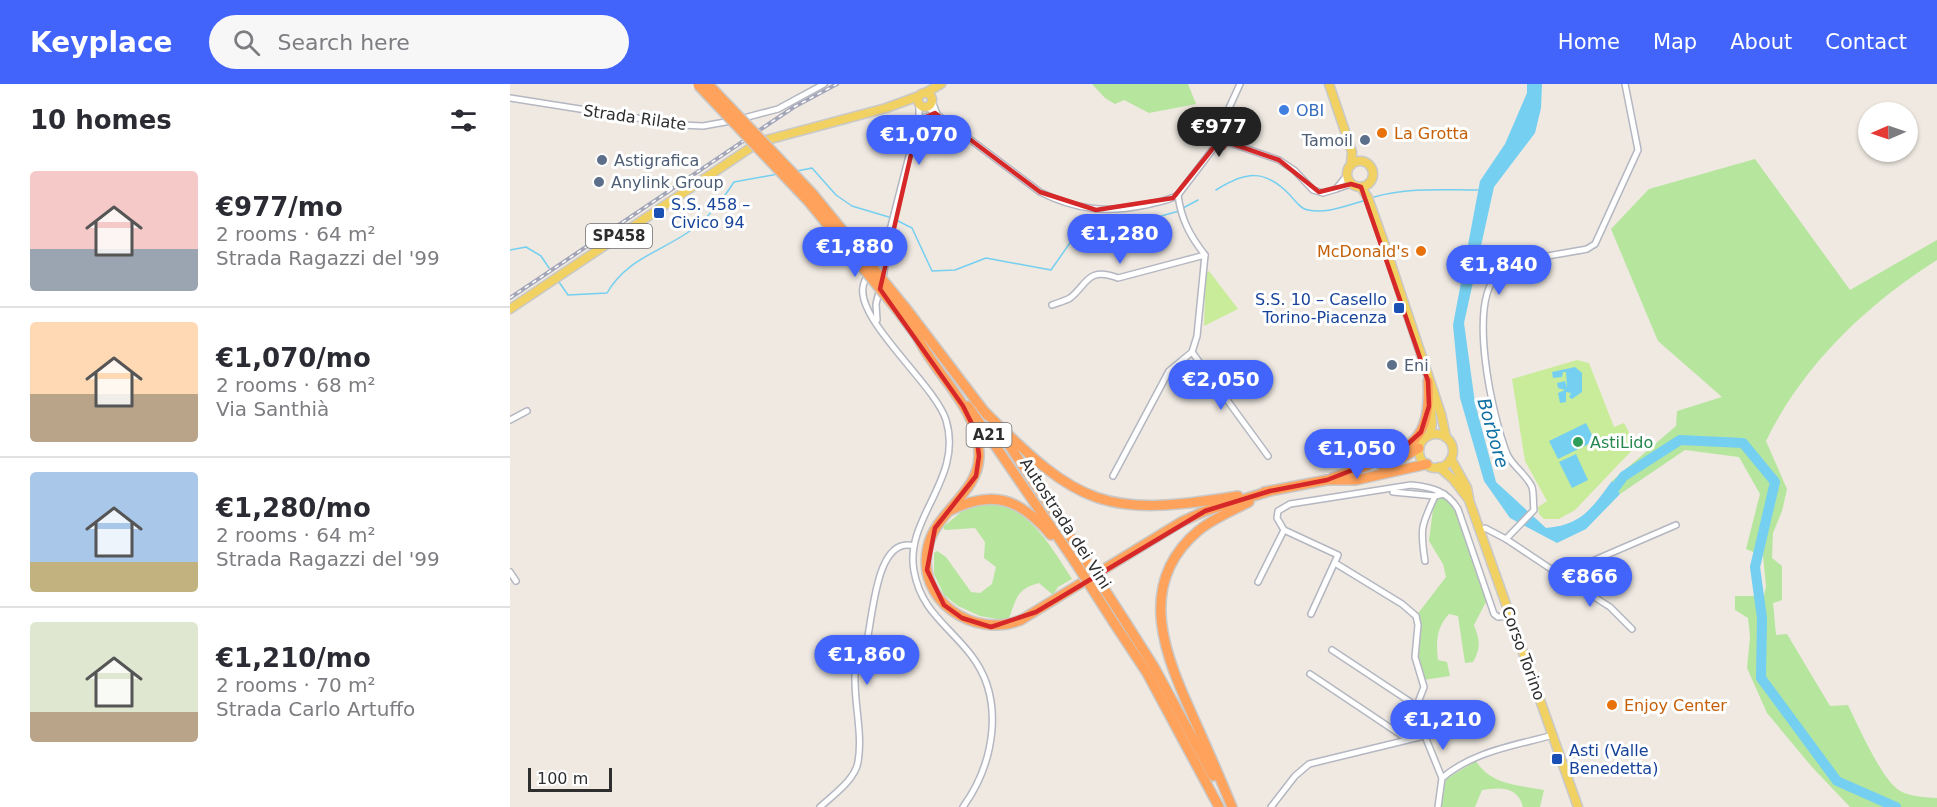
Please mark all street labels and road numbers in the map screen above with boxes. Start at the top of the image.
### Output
street label: Strada Rilate [582,101,688,134]
road number: SP458 [586,224,652,248]
road number: A21 [966,423,1012,447]
street label: Autostrada dei Vini [1016,454,1115,592]
street label: Corso Torino [1498,604,1549,703]

